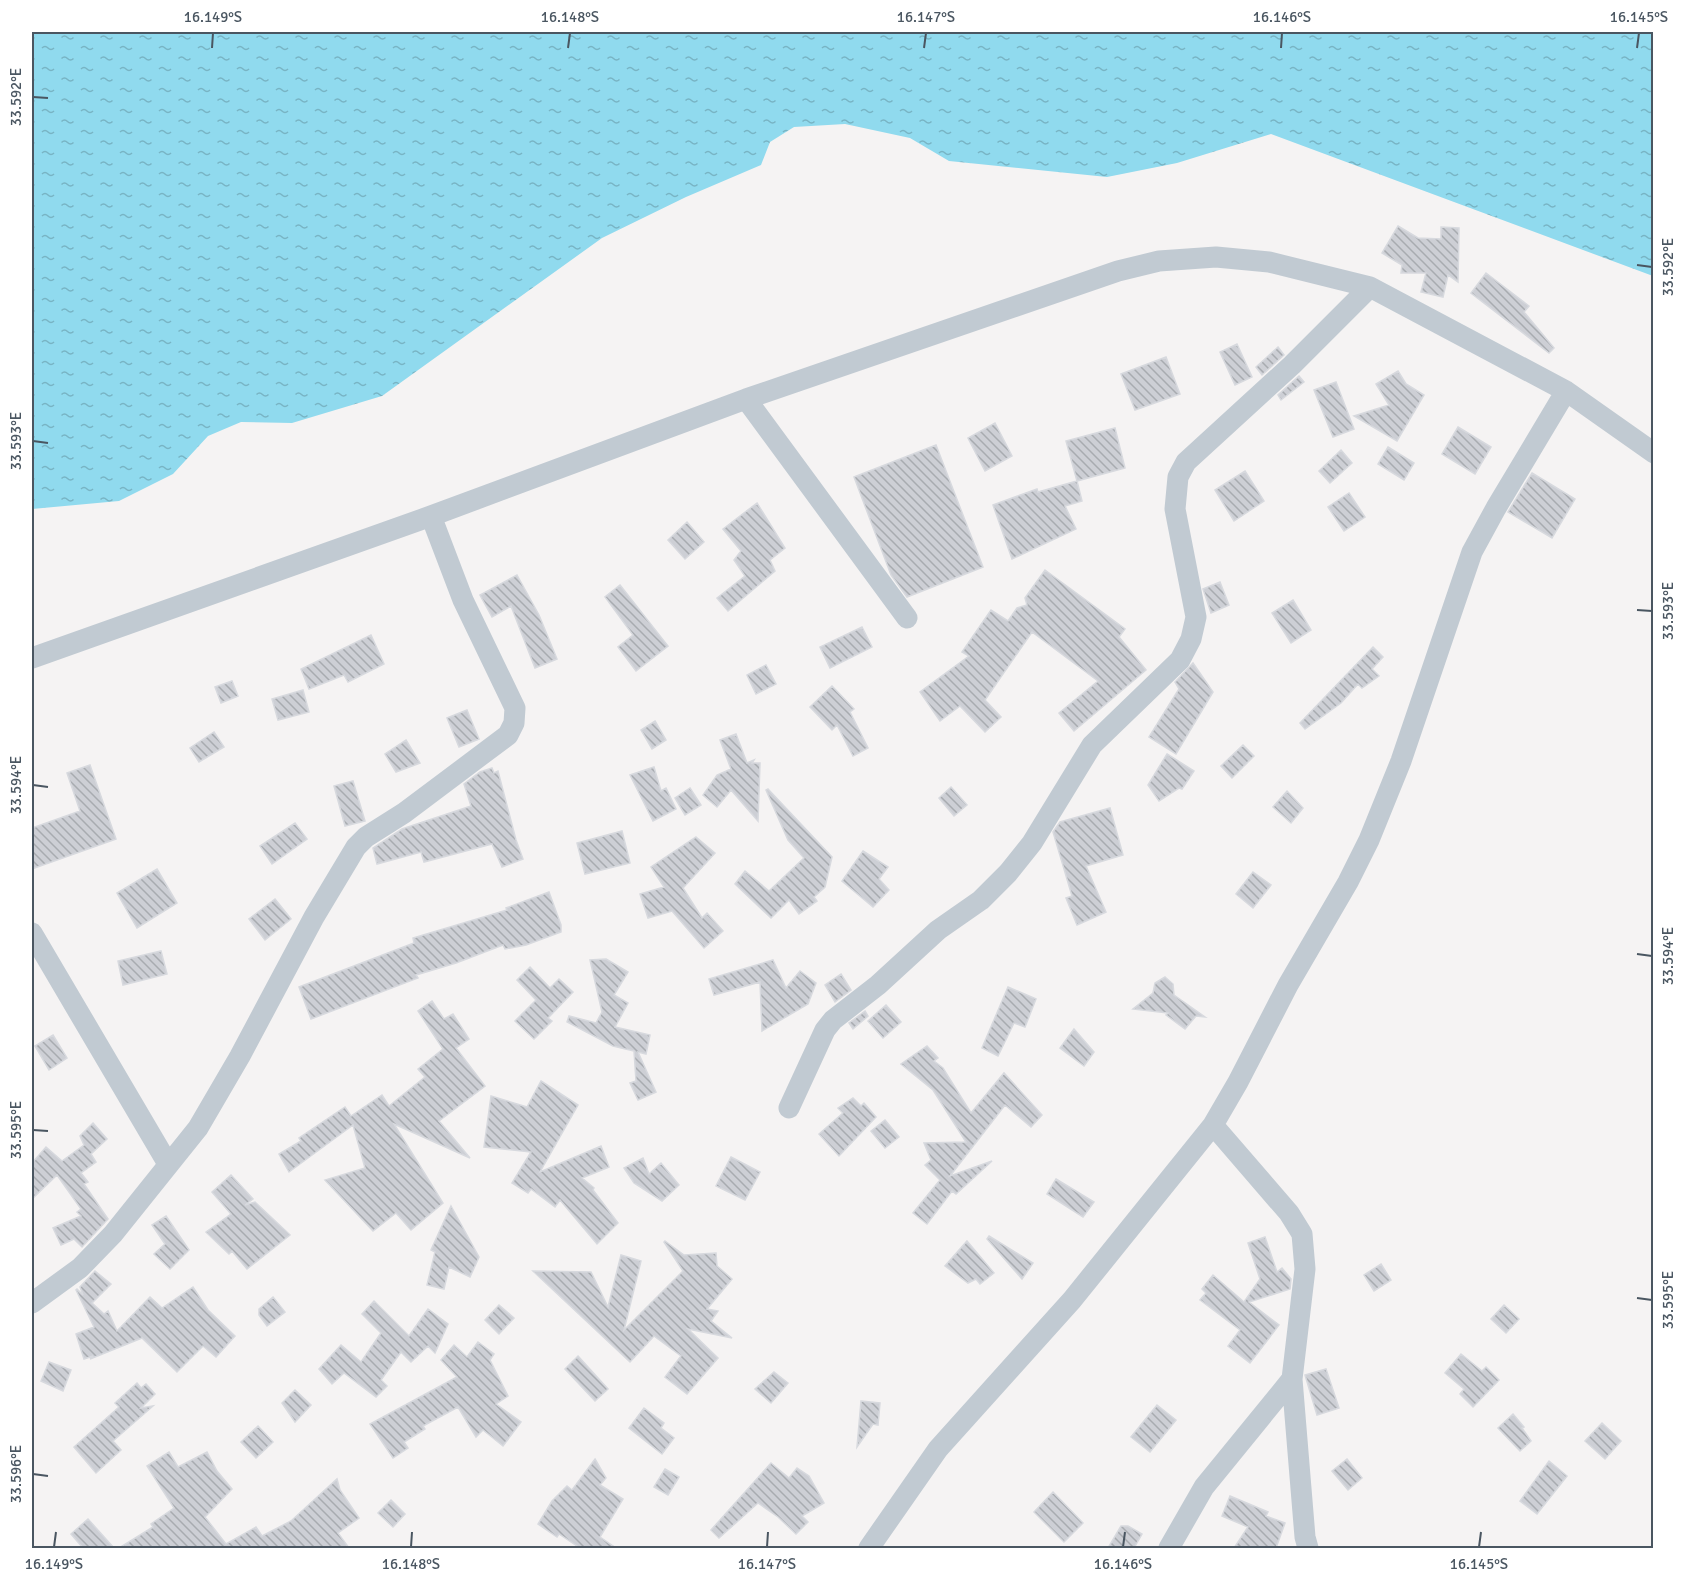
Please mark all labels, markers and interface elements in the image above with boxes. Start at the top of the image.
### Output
text: 16.149°S [184,8,242,26]
text: 16.148°S [541,8,599,26]
text: 16.147°S [897,8,955,26]
text: 16.146°S [1253,8,1311,26]
text: 16.145°S [1610,8,1668,26]
text: 33.592°E [7,68,25,126]
text: 33.592°E [1659,238,1677,296]
text: 33.593°E [7,412,25,470]
text: 33.593°E [1659,582,1677,640]
text: 33.594°E [7,756,25,814]
text: 33.594°E [1659,927,1677,985]
text: 33.595°E [7,1101,25,1159]
text: 33.595°E [1659,1271,1677,1329]
text: 33.596°E [7,1445,25,1503]
text: 16.149°S [25,1555,83,1573]
text: 16.148°S [382,1555,440,1573]
text: 16.147°S [738,1555,796,1573]
text: 16.146°S [1094,1555,1152,1573]
text: 16.145°S [1450,1555,1508,1573]

